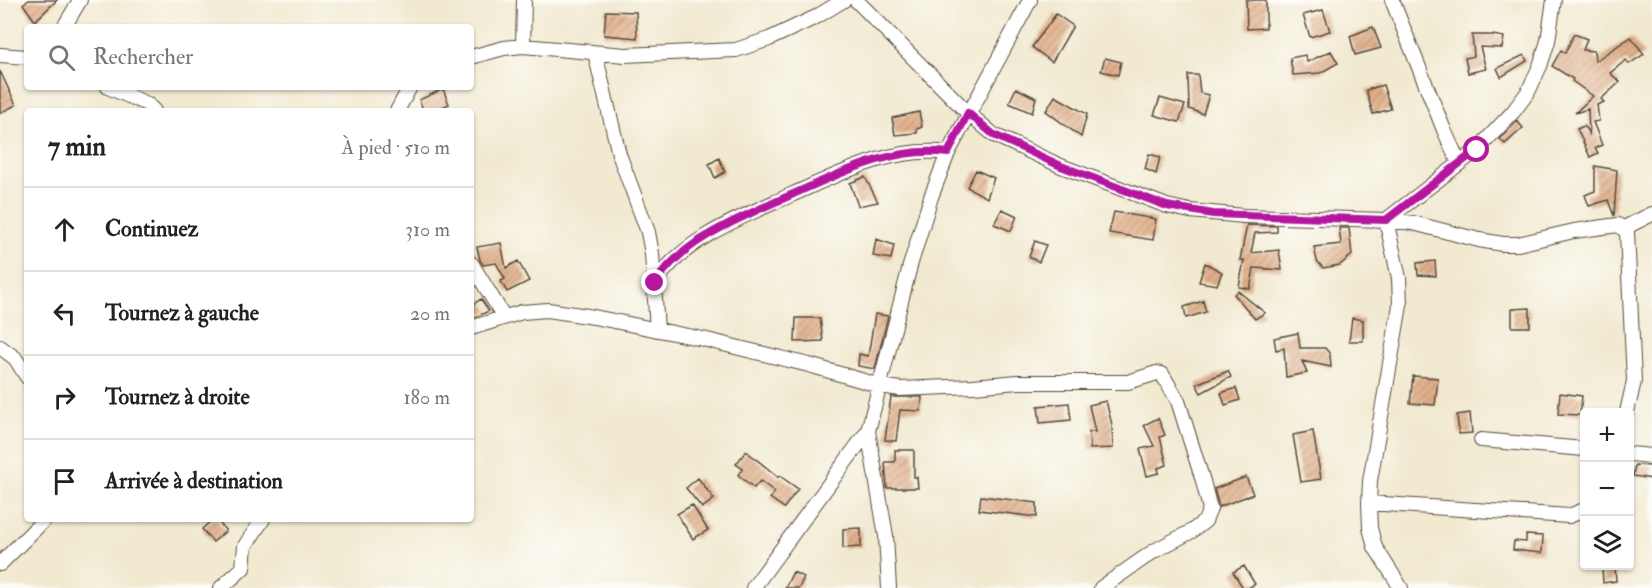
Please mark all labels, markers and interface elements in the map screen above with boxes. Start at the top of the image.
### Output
search box [24,24,474,90]
icon: search [45,41,78,74]
text: Rechercher [93,43,193,71]
text: 7 min [48,131,106,163]
text: À pied · 510 m [341,135,450,160]
route start [1463,136,1489,162]
icon: ahead [48,213,81,246]
text: Continuez [105,215,198,243]
text: 310 m [405,217,450,242]
route end [641,269,667,295]
icon: left [48,297,81,330]
text: Tournez à gauche [105,299,259,327]
text: 20 m [410,301,450,326]
icon: right [48,381,81,414]
text: Tournez à droite [105,383,250,411]
text: 180 m [403,385,450,410]
map controls [1580,408,1634,570]
button: + [1580,408,1634,462]
button: − [1580,462,1634,516]
icon: arrive [48,465,81,498]
text: Arrivée à destination [105,467,283,495]
button: layers [1580,516,1634,570]

